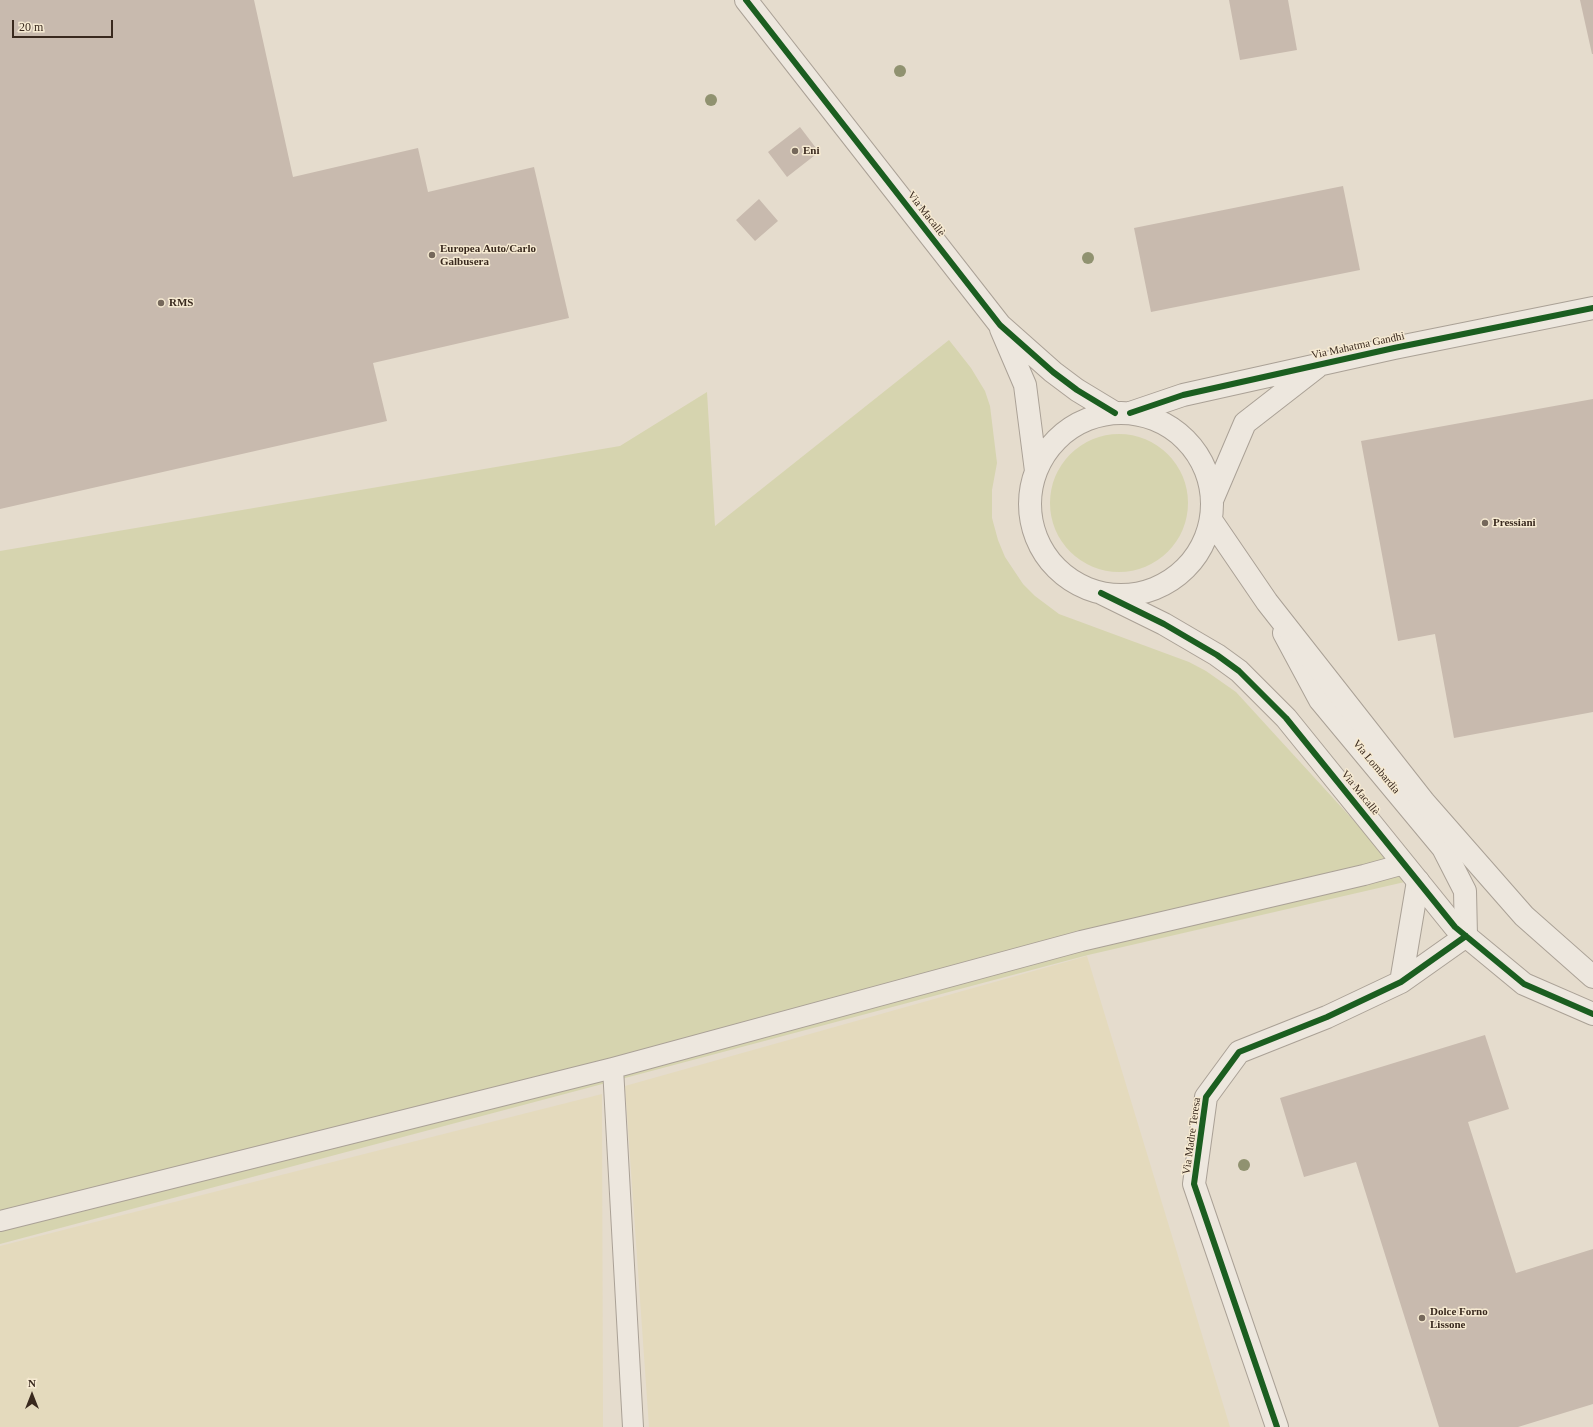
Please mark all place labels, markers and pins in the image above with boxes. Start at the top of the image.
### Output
place label: Eni [803,144,820,158]
marker: Eni [790,146,800,156]
place label: Europea Auto/Carlo Galbusera [440,242,536,268]
marker: Europea Auto/Carlo Galbusera [427,250,437,260]
place label: RMS [169,296,193,310]
marker: RMS [156,298,166,308]
place label: Pressiani [1493,516,1536,530]
marker: Pressiani [1480,518,1490,528]
place label: Dolce Forno Lissone [1430,1305,1488,1331]
marker: Dolce Forno Lissone [1417,1313,1427,1323]

